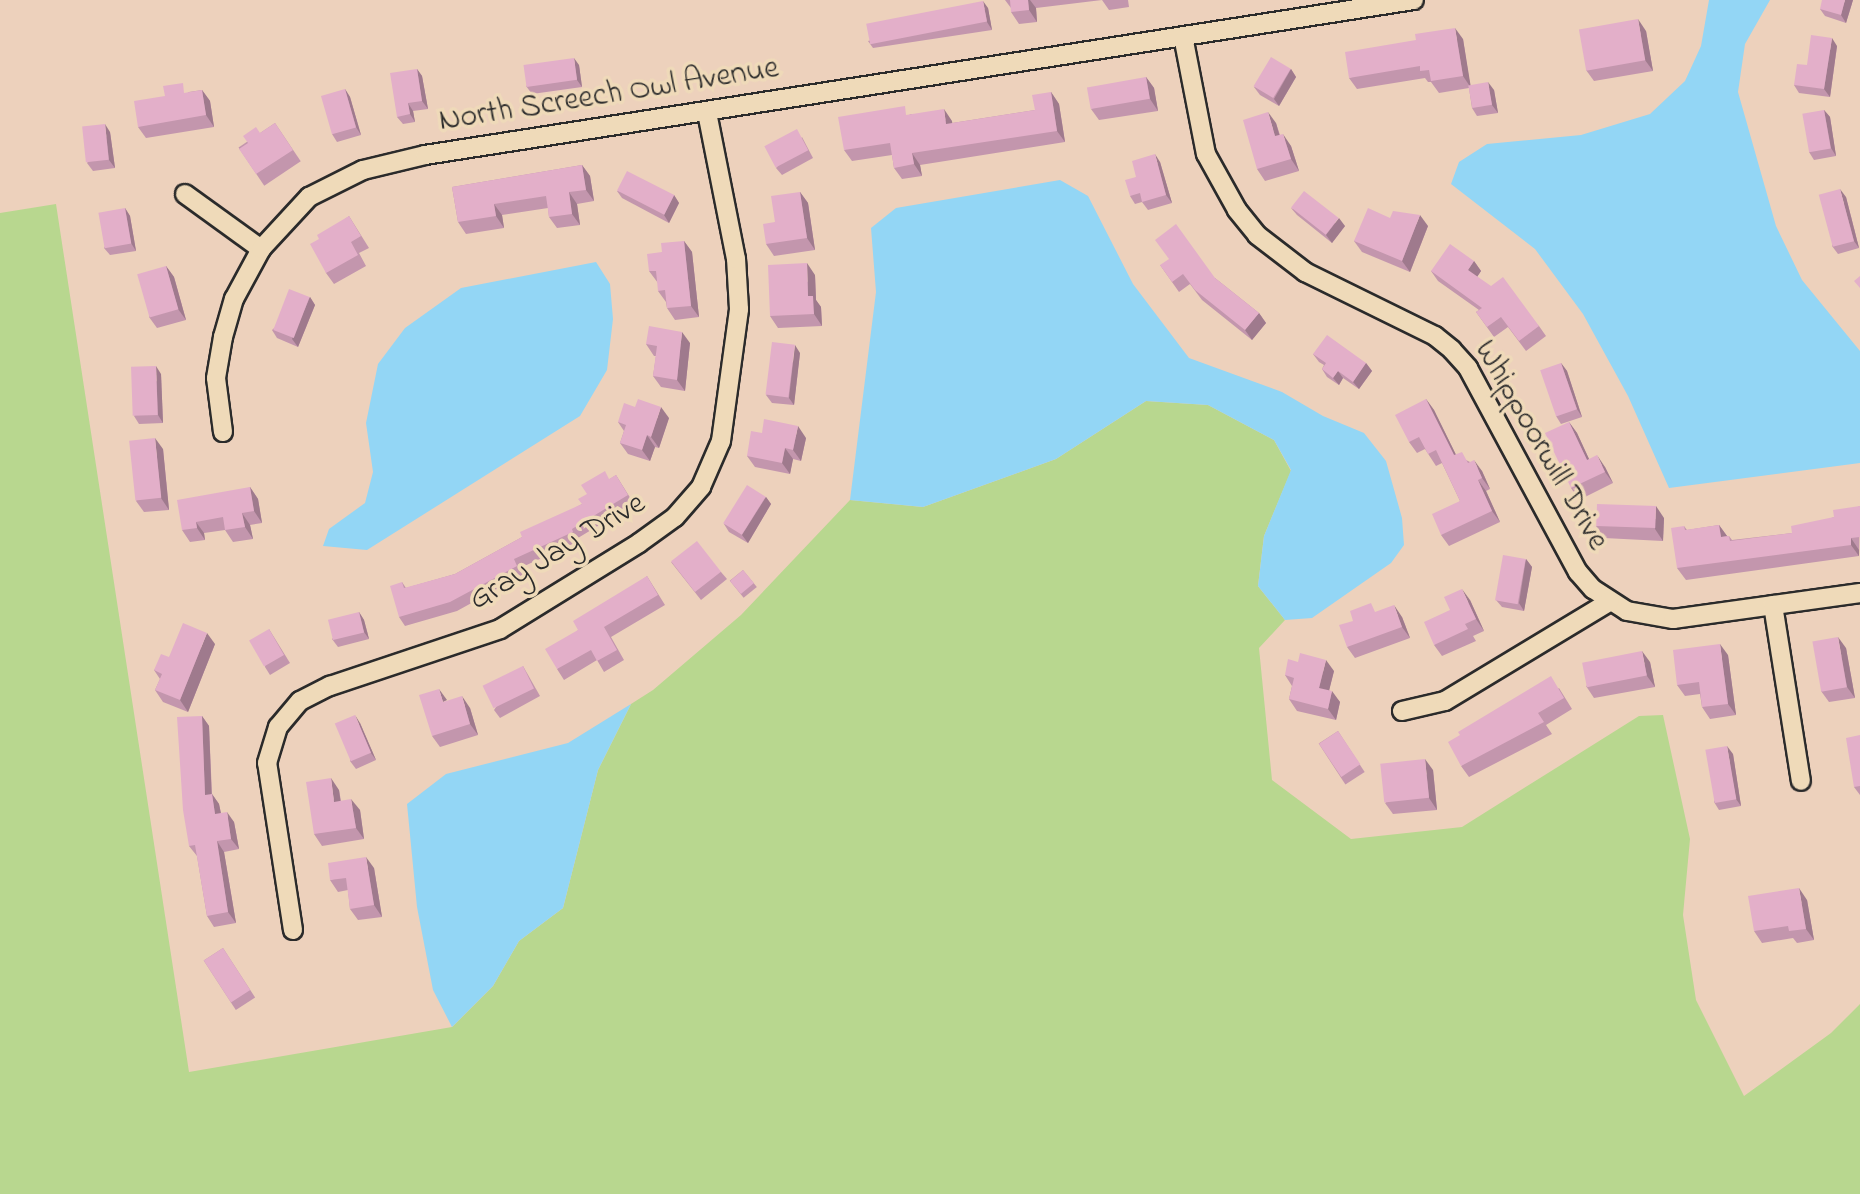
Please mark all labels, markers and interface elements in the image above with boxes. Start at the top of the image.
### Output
street label: North Screech Owl Avenue [436,50,782,142]
street label: Whippoorwill Drive [1464,334,1616,558]
street label: Gray Jay Drive [463,485,653,621]

